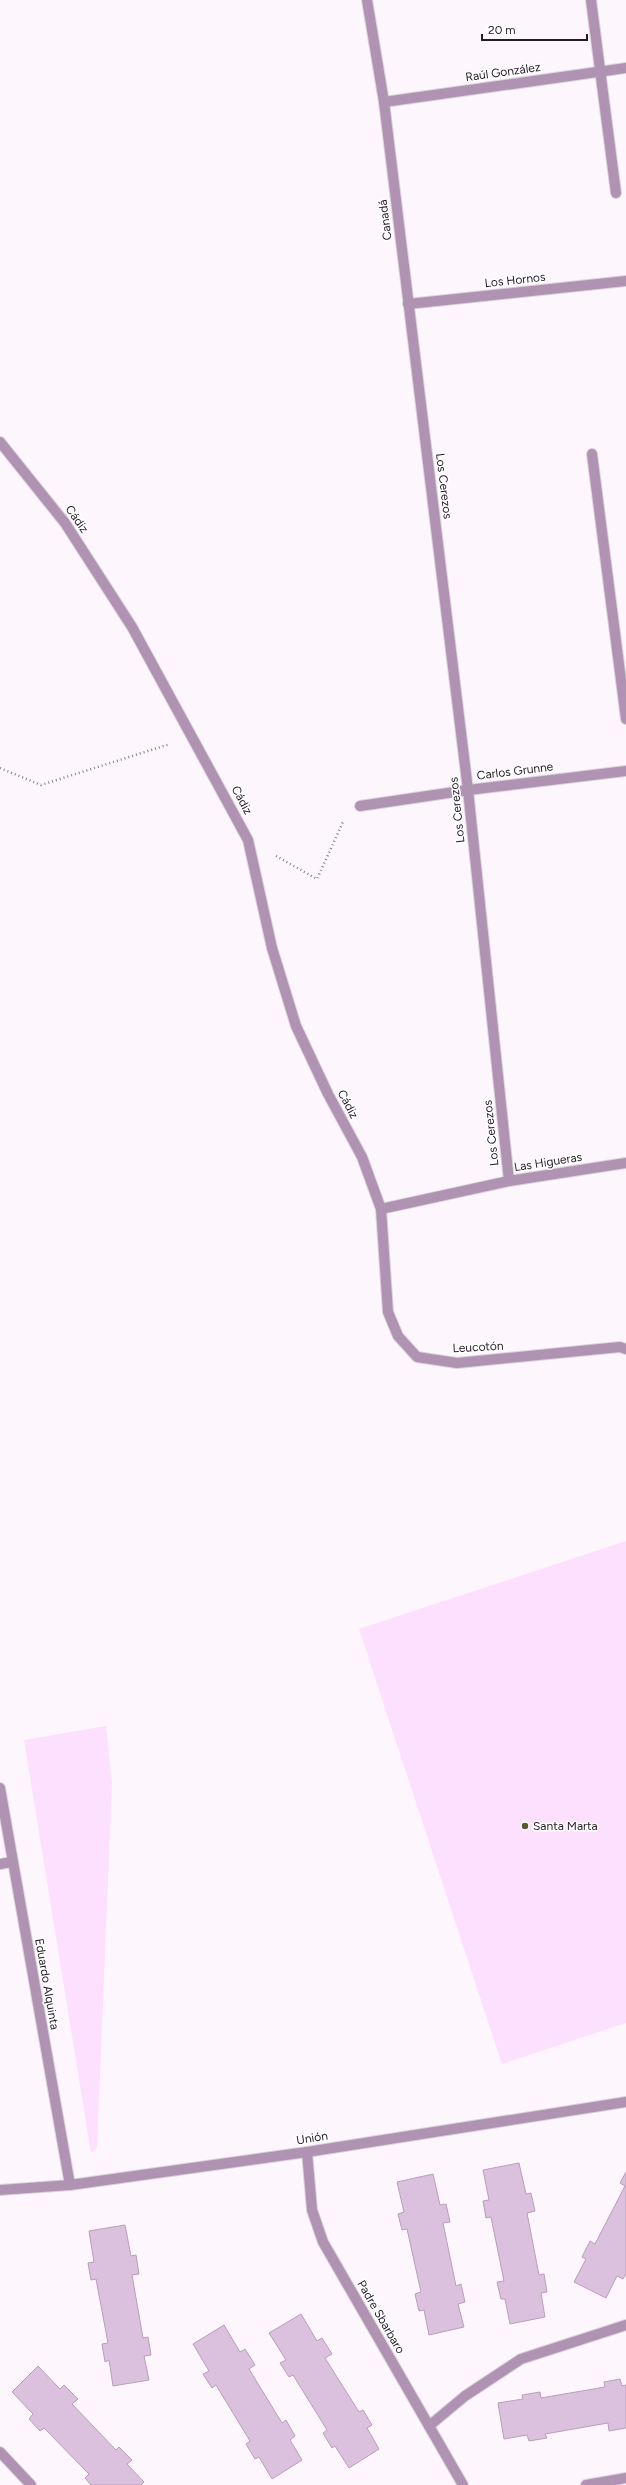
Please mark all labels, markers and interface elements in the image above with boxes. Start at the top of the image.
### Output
scale bar [482,16,587,42]
text: 20 m [488,23,516,37]
street label: Raúl González [464,60,542,84]
street label: Canadá [376,199,394,241]
street label: Los Hornos [484,270,546,290]
street label: Los Cerezos [433,452,455,520]
street label: Cádiz [63,503,92,536]
street label: Carlos Grunne [476,759,554,783]
street label: Los Cerezos [447,776,467,844]
street label: Cádiz [229,783,255,817]
street label: Cádiz [335,1087,361,1121]
street label: Los Cerezos [481,1099,501,1167]
street label: Las Higueras [513,1150,583,1174]
street label: Leucotón [452,1339,504,1355]
place label: Santa Marta [533,1819,598,1833]
marker: Santa Marta [520,1821,530,1831]
street label: Eduardo Alquinta [32,1937,62,2031]
street label: Unión [295,2129,329,2147]
street label: Padre Sbarbaro [354,2278,408,2356]

